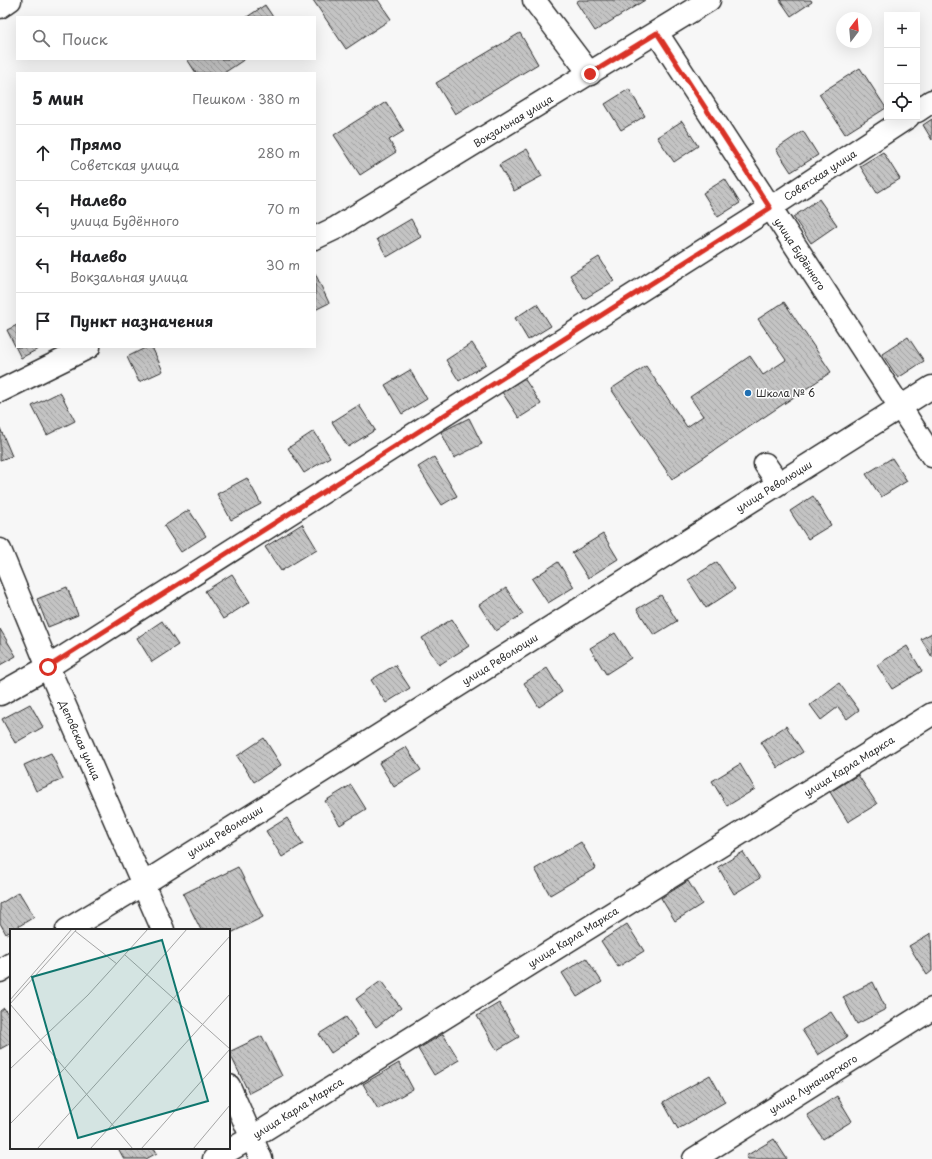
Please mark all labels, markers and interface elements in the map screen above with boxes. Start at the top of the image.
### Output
north arrow [836,12,872,48]
map controls [884,12,920,120]
button: + [884,12,920,48]
search box [16,16,316,60]
icon: search [30,27,52,49]
text: Поиск [62,27,108,50]
button: − [884,48,920,84]
route end [581,65,599,83]
button: locate [884,84,920,120]
text: 5 мин [32,85,84,111]
text: Пешком · 380 m [192,89,300,108]
street label: Вокзальная улица [470,90,556,150]
text: Прямо [70,132,121,155]
icon: ahead [32,142,54,164]
text: 280 m [258,143,300,162]
street label: Советская улица [780,145,860,204]
text: Советская улица [70,155,179,174]
text: Налево [70,188,127,211]
icon: left [32,198,54,220]
text: 70 m [267,199,300,218]
text: улица Будённого [70,211,179,230]
street label: улица Будённого [771,214,830,293]
text: Налево [70,244,127,267]
icon: left [32,254,54,276]
text: 30 m [266,255,300,274]
text: Вокзальная улица [70,267,188,286]
text: Пункт назначения [70,309,213,332]
icon: arrive [32,310,54,332]
place label: Школа № 6 [756,385,815,400]
marker: Школа № 6 [743,388,753,398]
street label: улица Революции [733,456,815,515]
street label: улица Революции [459,629,541,688]
route start [39,658,57,676]
street label: Деповская улица [56,697,105,783]
street label: улица Карла Маркса [801,731,898,800]
street label: улица Революции [184,801,266,860]
street label: улица Карла Маркса [525,902,622,971]
inset map [10,929,230,1149]
street label: улица Луначарского [766,1050,860,1117]
street label: улица Карла Маркса [250,1073,347,1142]

